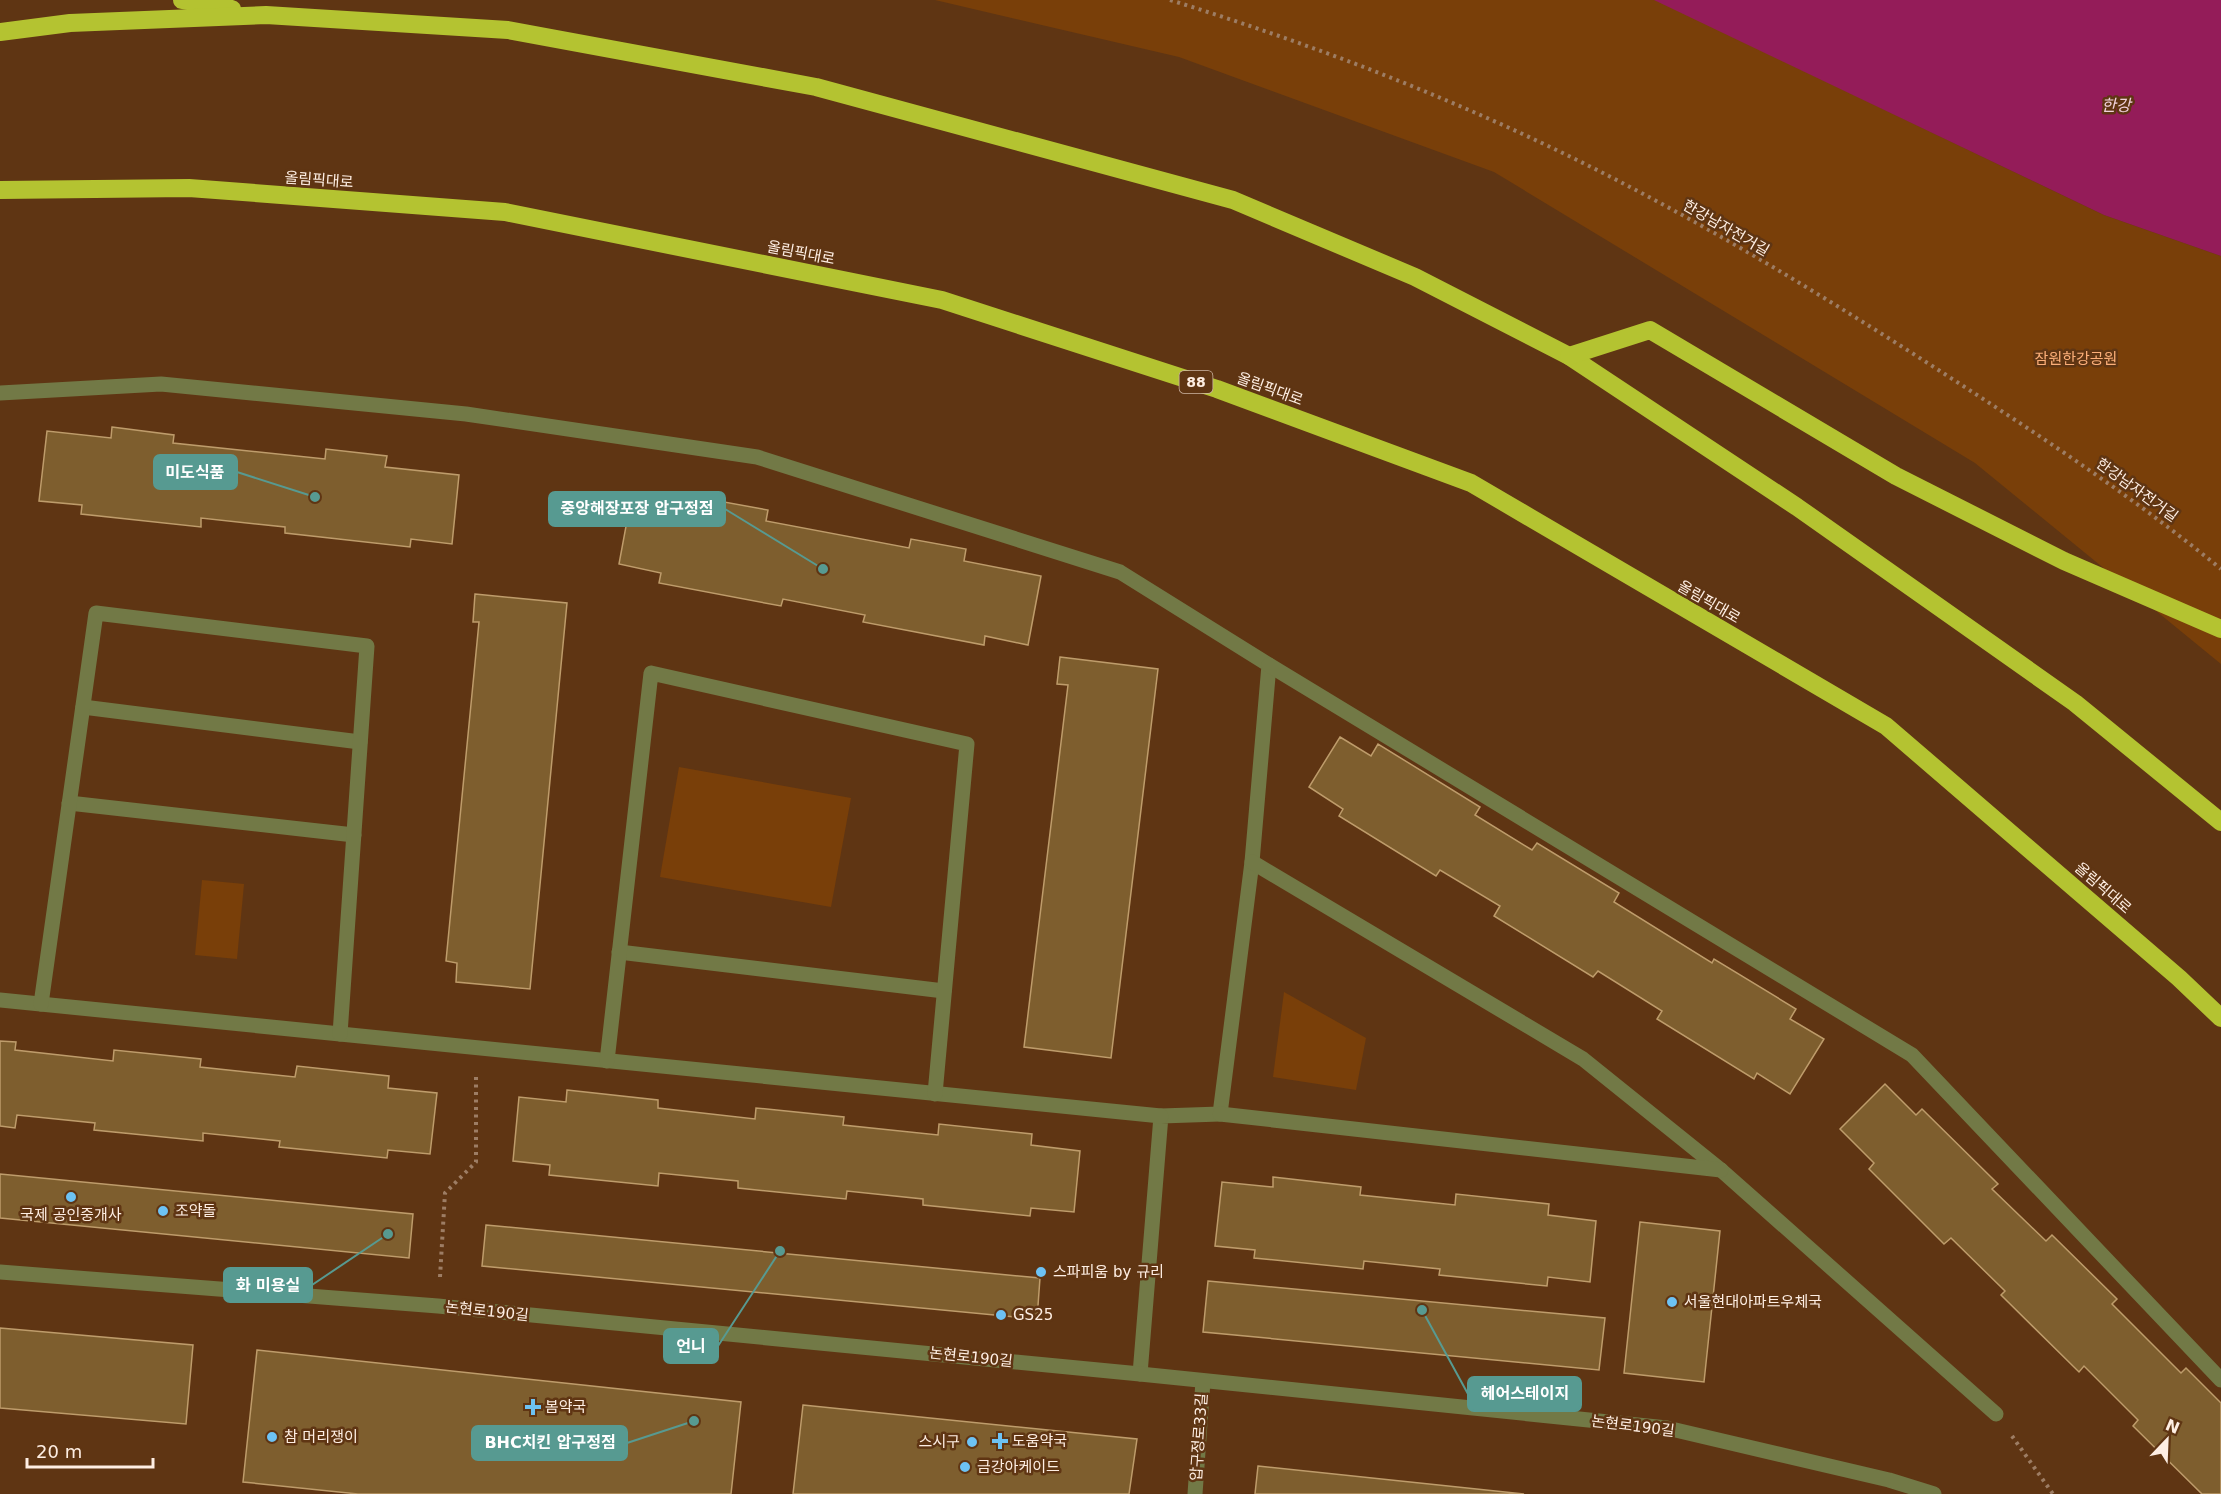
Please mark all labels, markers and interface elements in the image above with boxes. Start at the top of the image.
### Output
water label: 한강 [2101,96,2133,115]
street label: 올림픽대로 [284,169,354,191]
street label: 한강남자전거길 [1680,196,1772,260]
street label: 올림픽대로 [765,238,837,268]
park label: 잠원한강공원 [2035,350,2117,368]
street label: 올림픽대로 [1234,369,1306,409]
road number: 88 [1180,371,1212,393]
street label: 한강남자전거길 [2093,454,2181,526]
callout: 미도식품 [154,455,237,489]
text: 미도식품 [166,463,224,482]
callout: 중앙해장포장 압구정점 [549,492,725,526]
text: 중앙해장포장 압구정점 [561,499,713,518]
street label: 올림픽대로 [1675,577,1743,627]
street label: 올림픽대로 [2071,859,2135,917]
marker: 국제 공인중개사 [64,1190,78,1204]
place label: 조약돌 [175,1202,216,1220]
marker: 조약돌 [156,1204,170,1218]
place label: 국제 공인중개사 [20,1206,122,1224]
place label: 스파피움 by 규리 [1053,1263,1164,1281]
marker: 스파피움 by 규리 [1034,1265,1048,1279]
callout: 화 미용실 [224,1268,312,1302]
text: 화 미용실 [236,1276,300,1295]
place label: 서울현대아파트우체국 [1684,1293,1822,1311]
marker: 서울현대아파트우체국 [1665,1295,1679,1309]
street label: 논현로190길 [444,1298,530,1324]
place label: GS25 [1013,1306,1053,1324]
marker: GS25 [994,1308,1008,1322]
callout: 언니 [664,1329,718,1363]
text: 언니 [676,1337,706,1356]
street label: 논현로190길 [928,1344,1014,1370]
callout: 헤어스테이지 [1468,1377,1581,1411]
text: 헤어스테이지 [1481,1384,1569,1403]
street label: 압구정로33길 [1187,1392,1211,1482]
place label: 봄약국 [545,1398,586,1416]
marker: 봄약국 [526,1400,540,1414]
north arrow [2137,1410,2197,1470]
street label: 논현로190길 [1590,1412,1676,1440]
text: N [2163,1415,2183,1438]
callout: BHC치킨 압구정점 [472,1426,627,1460]
place label: 참 머리쟁이 [284,1428,358,1446]
marker: 참 머리쟁이 [265,1430,279,1444]
scale bar [27,1431,153,1469]
place label: 도움약국 [1012,1432,1067,1450]
text: BHC치킨 압구정점 [484,1433,616,1452]
place label: 스시구 [919,1433,960,1451]
marker: 도움약국 [993,1434,1007,1448]
marker: 스시구 [965,1435,979,1449]
text: 20 m [36,1441,82,1462]
place label: 금강아케이드 [977,1458,1060,1476]
marker: 금강아케이드 [958,1460,972,1474]

